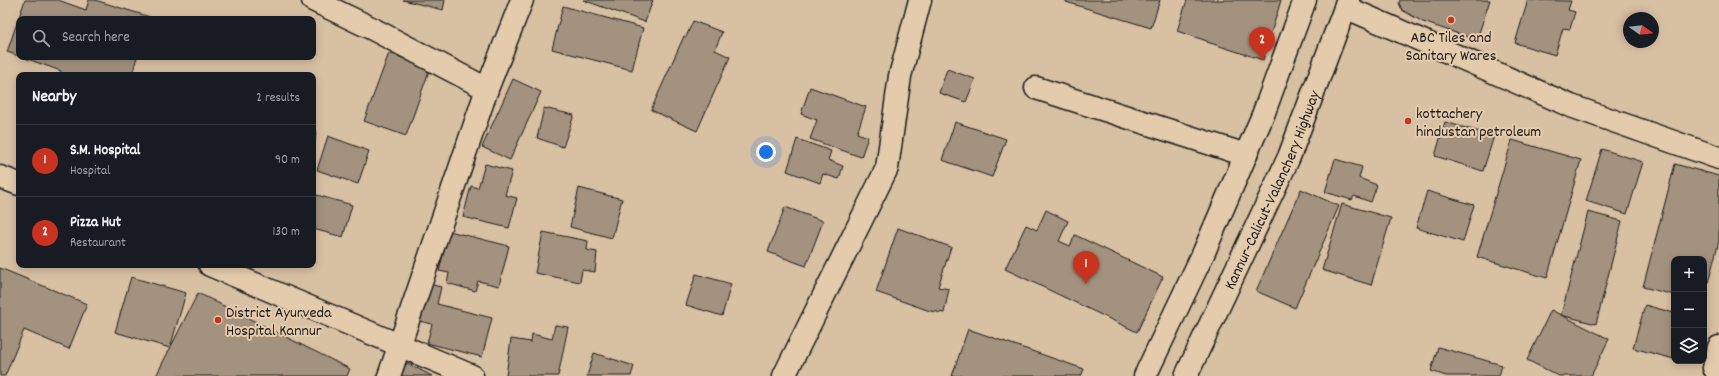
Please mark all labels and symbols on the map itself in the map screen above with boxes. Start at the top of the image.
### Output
north arrow [1623,12,1659,48]
marker: ABC Tiles and Sanitary Wares [1446,15,1456,25]
pin: 2 [1249,27,1275,60]
place label: ABC Tiles and Sanitary Wares [1406,27,1497,68]
street label: Kannur-Calicut-Valanchery Highway [1219,87,1327,294]
place label: kottachery hindustan petroleum [1416,103,1541,144]
marker: kottachery hindustan petroleum [1403,116,1413,126]
your location [756,142,776,162]
pin: 1 [1073,251,1099,284]
place label: District Ayurveda Hospital Kannur [226,302,332,343]
marker: District Ayurveda Hospital Kannur [213,315,223,325]

